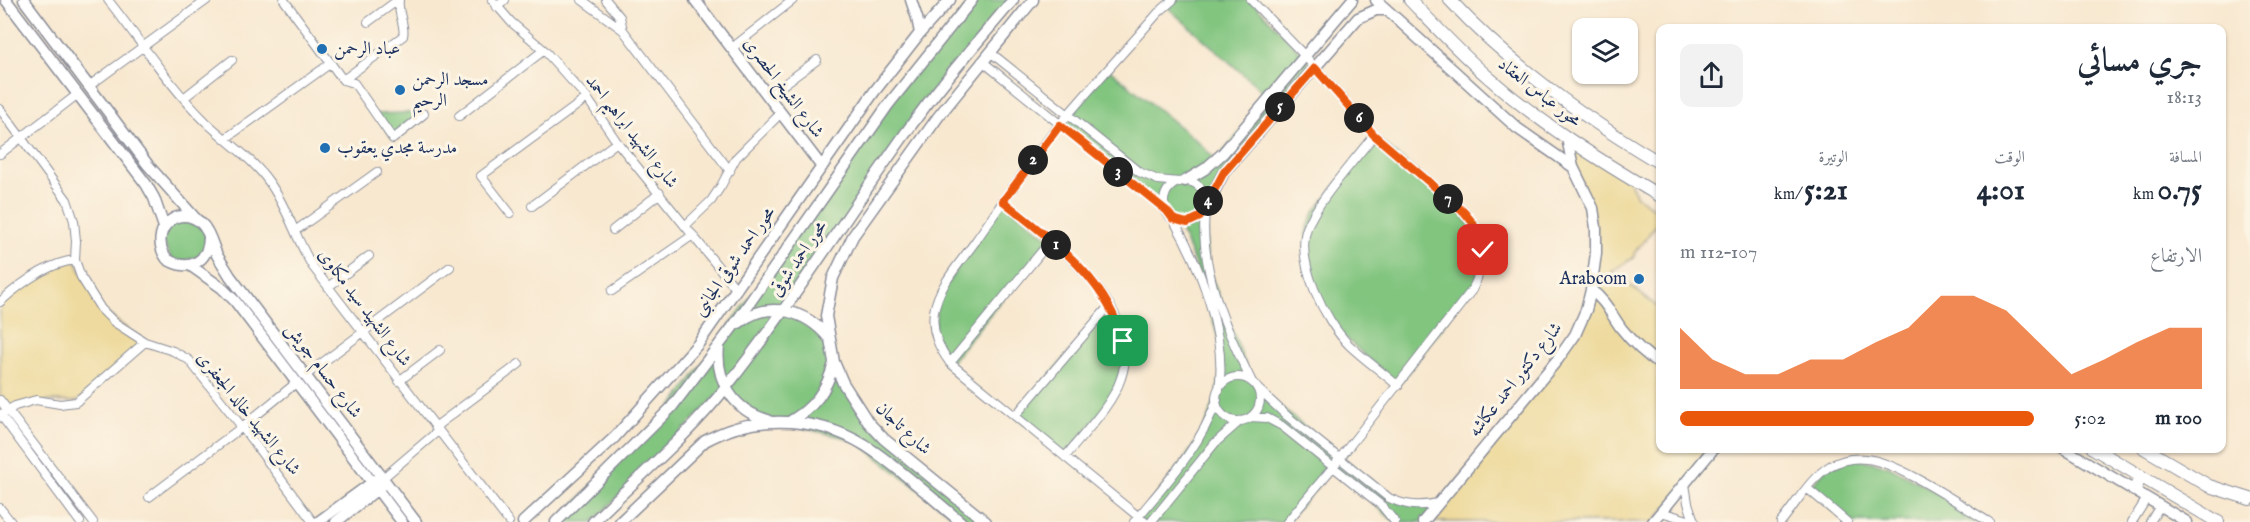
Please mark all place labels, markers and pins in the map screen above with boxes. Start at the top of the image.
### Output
place label: عباد الرحمن [334,38,400,61]
marker: عباد الرحمن [315,42,329,56]
place label: مسجد الرحمن الرحيم [412,69,489,118]
marker: مسجد الرحمن الرحيم [393,83,407,97]
pin: 5 [1265,92,1295,122]
pin: 6 [1344,103,1374,133]
place label: مدرسة مجدي يعقوب [337,137,457,162]
marker: مدرسة مجدي يعقوب [318,141,332,155]
pin: 2 [1018,145,1048,175]
pin: 3 [1103,157,1133,187]
pin: 7 [1433,184,1463,214]
pin: 4 [1193,186,1223,216]
pin [1457,224,1508,275]
pin: 1 [1041,230,1071,260]
place label: Arabcom [1558,268,1627,291]
marker: Arabcom [1632,272,1646,286]
pin [1097,315,1148,366]

